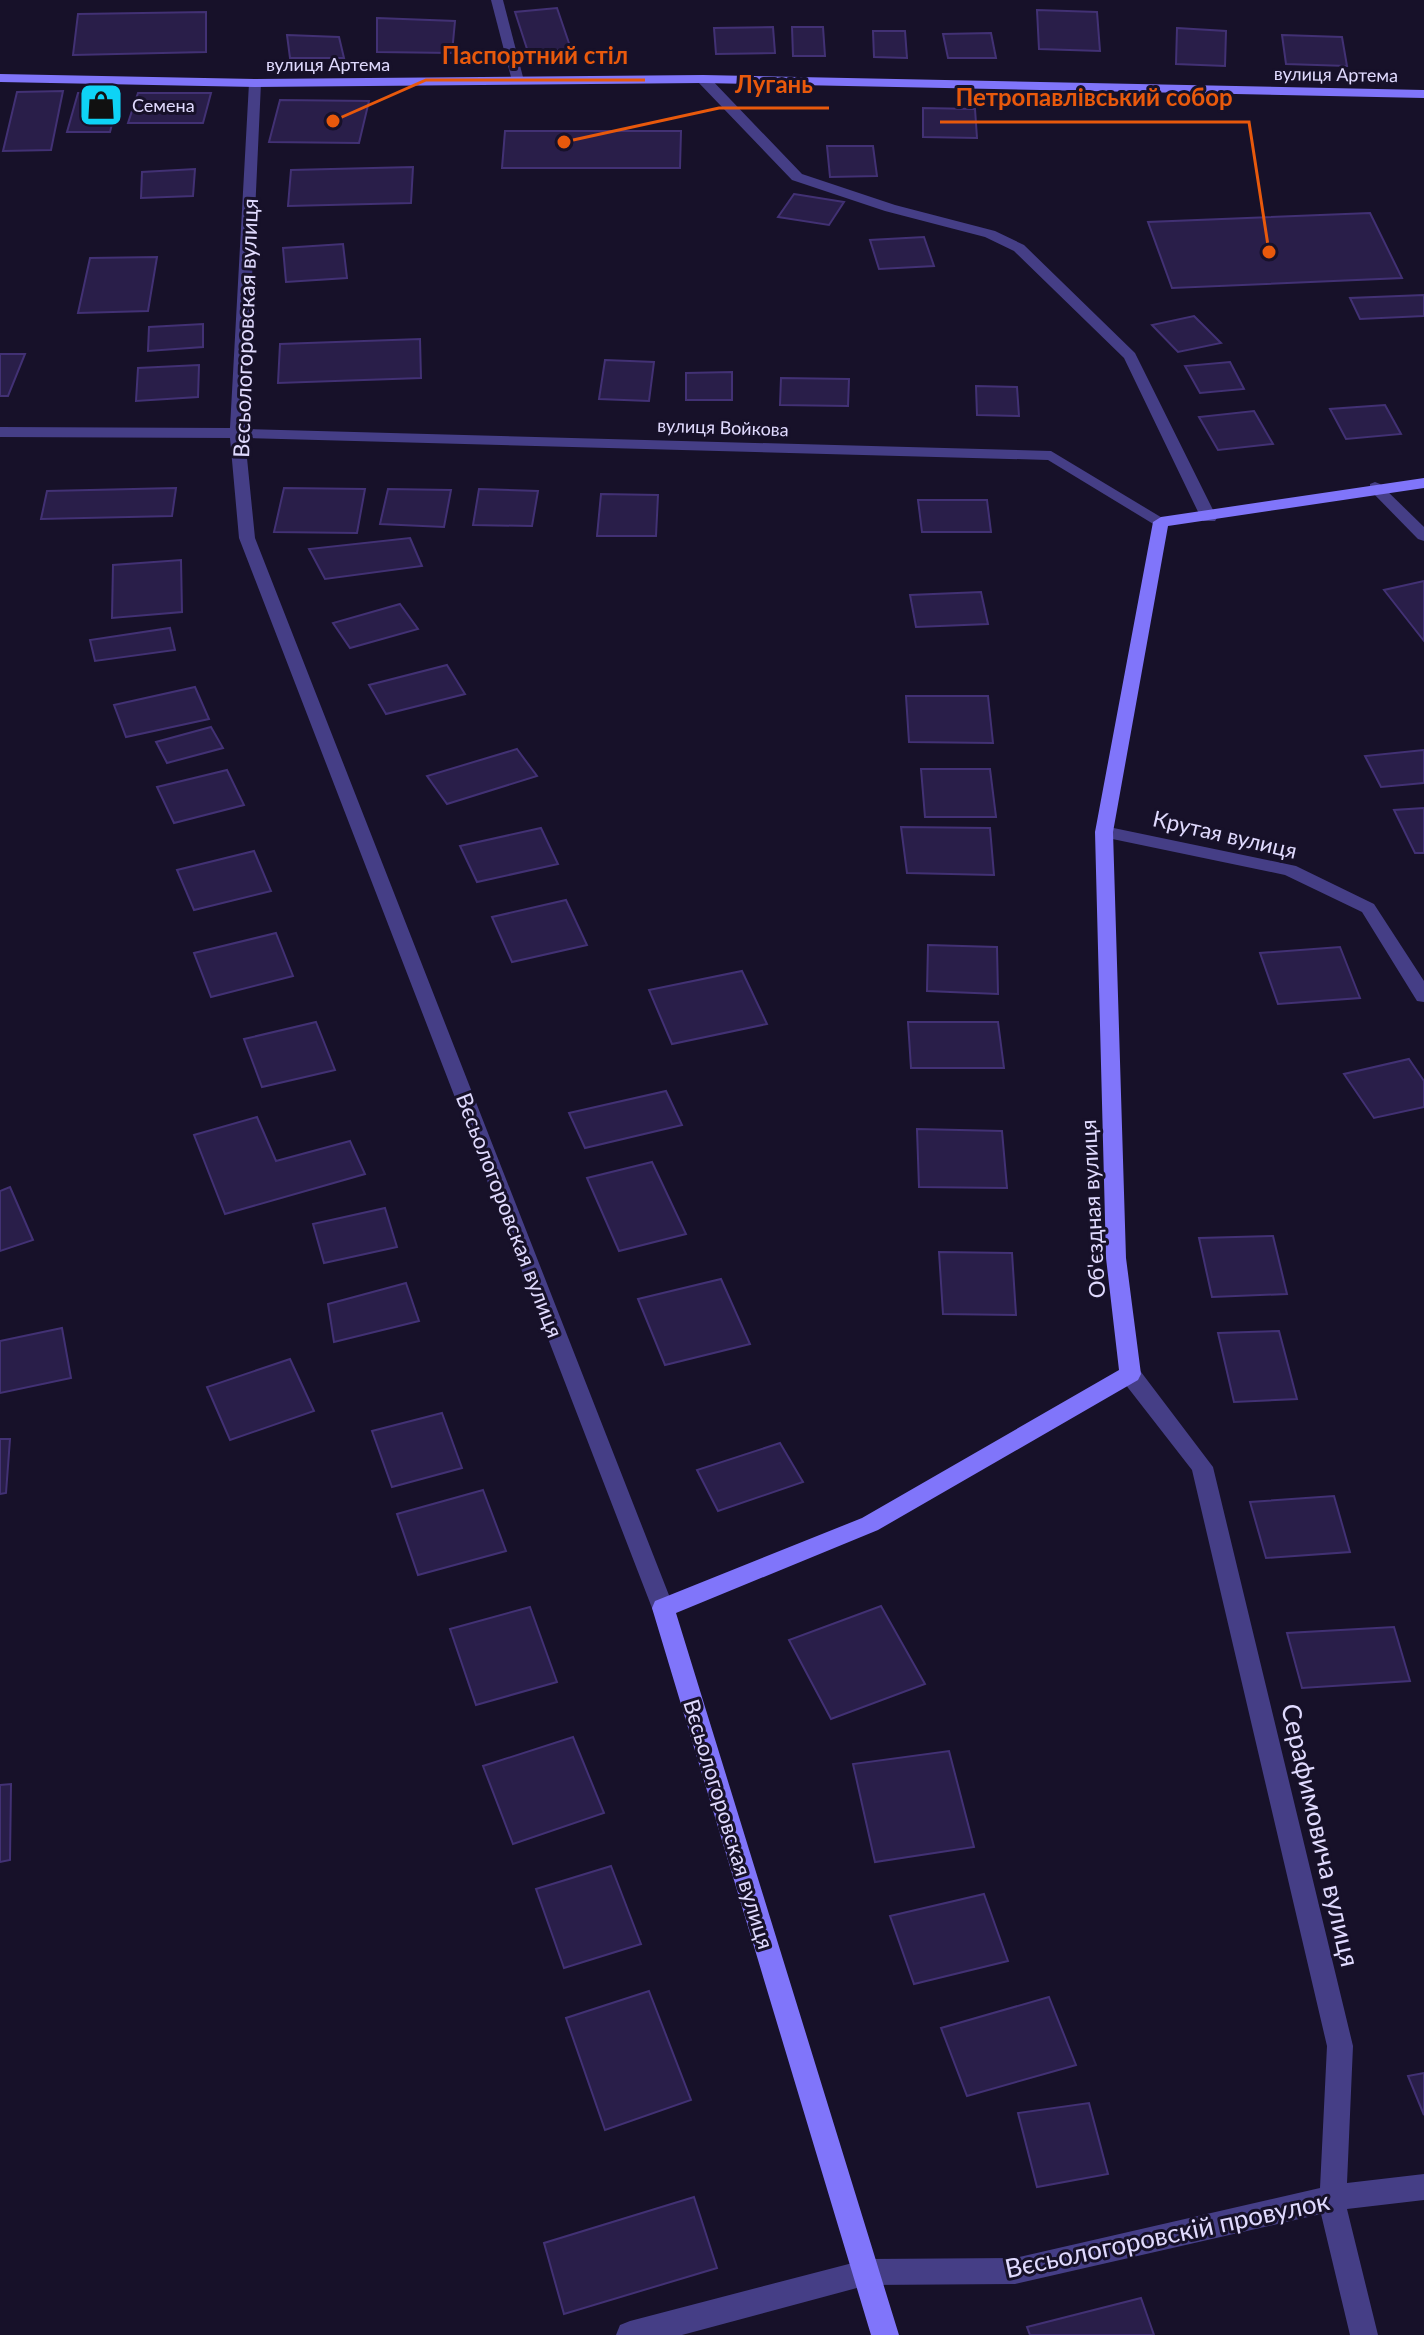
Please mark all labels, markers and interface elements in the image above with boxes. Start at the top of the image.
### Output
callout: Паспортний стіл [426,32,645,80]
text: Паспортний стіл [442,40,628,69]
street label: вулиця Артема [266,53,390,75]
callout: Лугань [719,60,829,108]
street label: вулиця Артема [1274,62,1398,86]
text: Лугань [734,69,813,98]
callout: Петропавлівський собор [940,74,1249,122]
shop icon: Семена [77,81,125,129]
text: Петропавлівський собор [955,82,1233,111]
place label: Семена [132,94,195,116]
street label: Вєсьологоровская вулиця [227,198,263,458]
street label: вулиця Войкова [657,414,789,440]
street label: Крутая вулиця [1150,804,1300,864]
street label: Вєсьологоровская вулиця [451,1089,569,1341]
street label: Об'єздная вулиця [1074,1119,1110,1299]
street label: Вєсьологоровская вулиця [678,1696,780,1952]
street label: Серафимовича вулиця [1275,1700,1367,1970]
street label: Вєсьологоровскій провулок [1002,2184,1333,2284]

